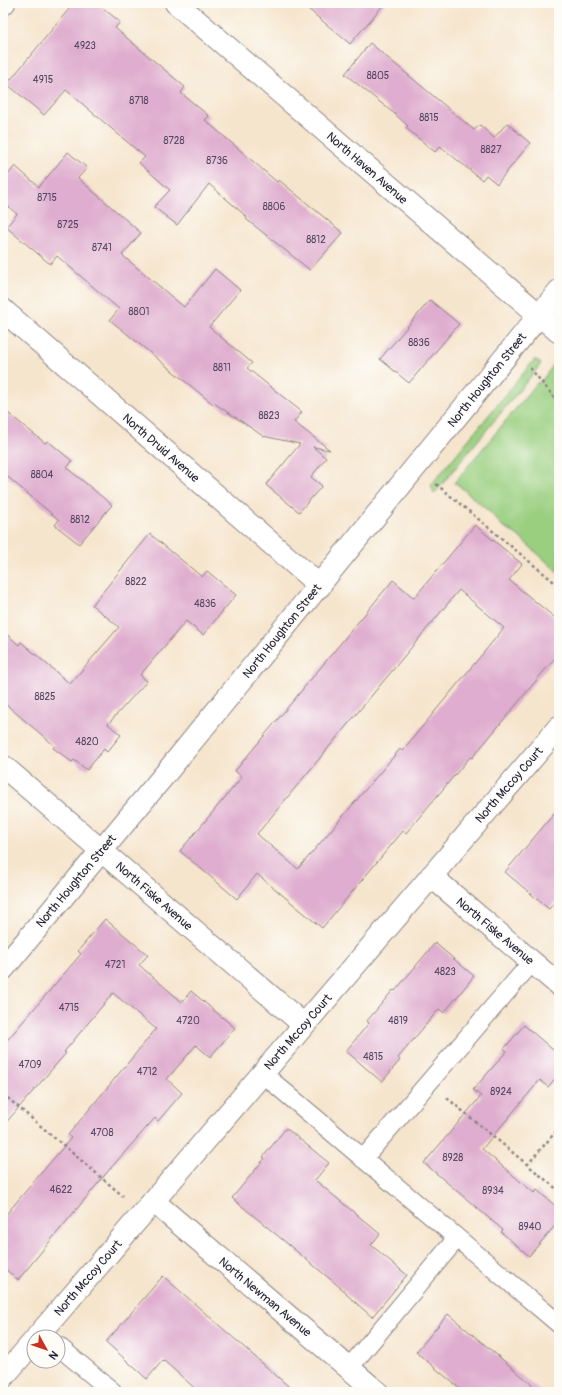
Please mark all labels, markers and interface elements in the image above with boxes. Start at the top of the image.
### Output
house number: 4923 [74,40,96,52]
house number: 8805 [367,70,389,82]
house number: 4915 [33,74,53,86]
house number: 8718 [129,95,149,107]
house number: 8815 [419,112,439,124]
street label: North Haven Avenue [323,129,410,208]
house number: 8728 [164,135,184,147]
house number: 8827 [481,144,502,156]
house number: 8736 [206,155,228,167]
house number: 8715 [37,192,57,204]
house number: 8806 [263,201,286,213]
house number: 8725 [57,219,79,231]
house number: 8812 [306,234,326,246]
house number: 8741 [92,242,112,254]
house number: 8801 [129,306,149,318]
street label: North Houghton Street [445,330,530,430]
house number: 8836 [408,337,430,349]
house number: 8811 [213,362,231,374]
house number: 8823 [259,410,280,422]
street label: North Druid Avenue [119,411,202,486]
house number: 8804 [31,469,54,481]
house number: 8812 [70,514,90,526]
house number: 8822 [125,576,147,588]
street label: North Houghton Street [240,581,325,681]
house number: 4836 [194,598,216,610]
house number: 8825 [34,691,56,703]
house number: 4820 [75,736,99,748]
street label: North Mccoy Court [472,744,547,826]
street label: North Houghton Street [33,832,120,931]
street label: North Fiske Avenue [112,859,195,934]
street label: North Fiske Avenue [453,894,537,968]
house number: 4721 [105,959,125,971]
house number: 4823 [434,966,456,978]
street label: North Mccoy Court [261,991,336,1073]
house number: 4715 [59,1002,79,1014]
house number: 4720 [176,1015,200,1027]
house number: 4819 [388,1015,408,1027]
house number: 4815 [363,1051,383,1063]
house number: 4709 [18,1059,42,1071]
house number: 4712 [137,1066,158,1078]
house number: 8924 [490,1086,512,1098]
house number: 4708 [91,1127,113,1139]
house number: 8928 [443,1152,463,1164]
house number: 4622 [50,1184,73,1196]
house number: 8934 [482,1185,504,1197]
house number: 8940 [519,1221,542,1233]
street label: North Mccoy Court [51,1237,126,1319]
street label: North Newman Avenue [215,1254,314,1341]
north arrow [26,1329,66,1369]
text: N [46,1348,61,1363]

